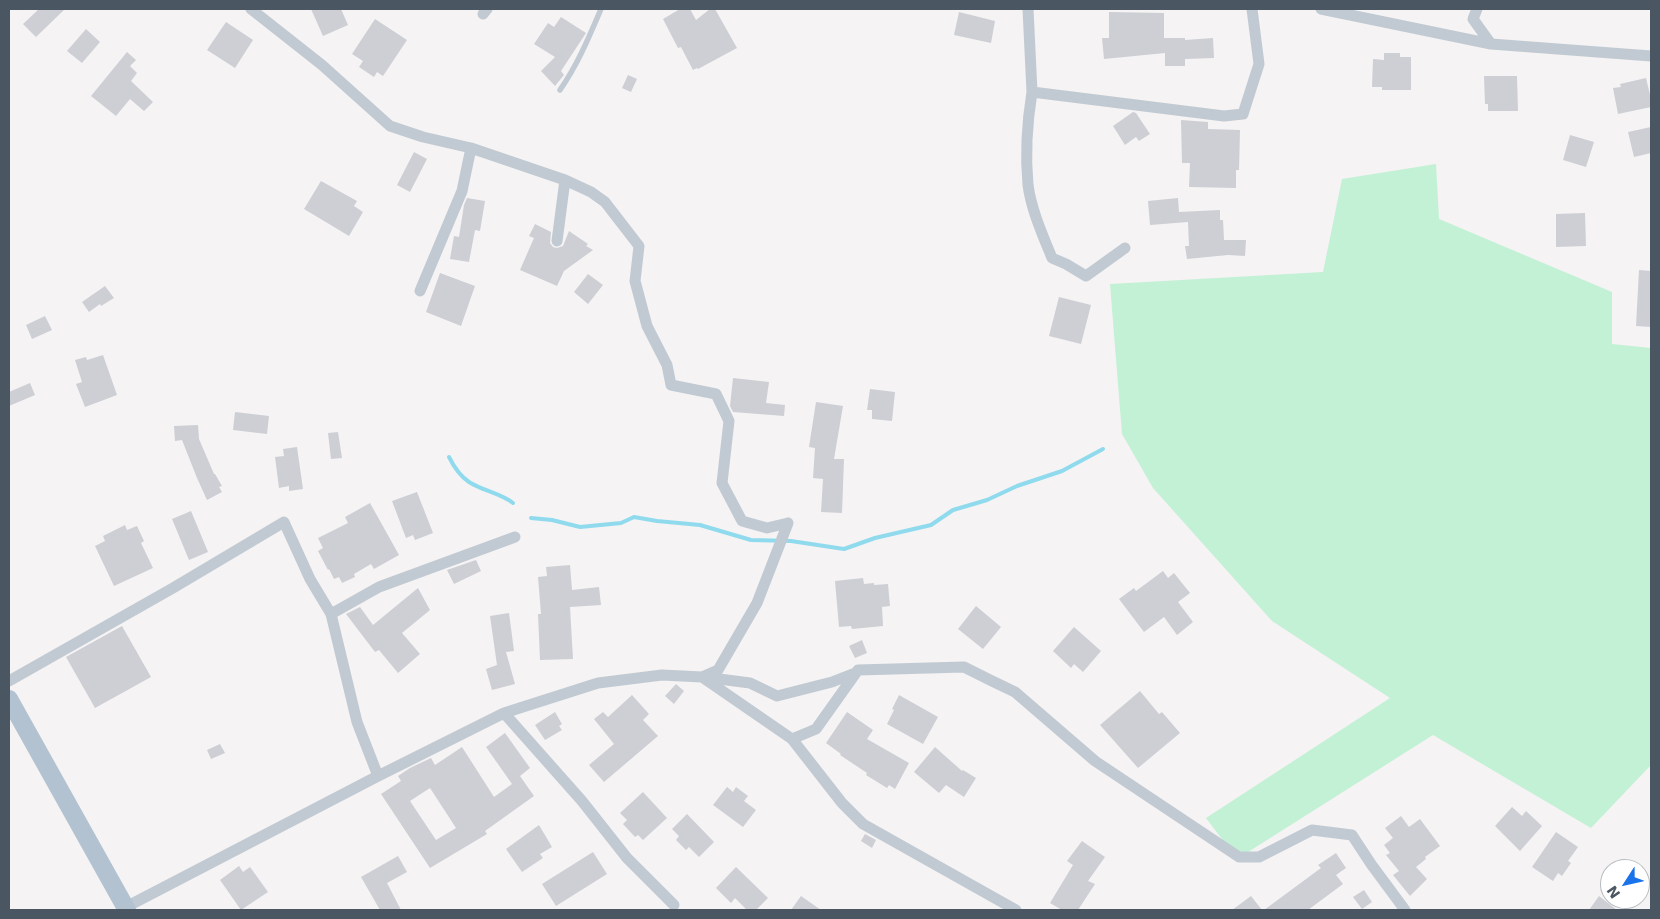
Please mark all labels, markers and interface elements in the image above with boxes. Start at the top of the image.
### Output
north arrow [1600,859,1650,909]
text: N [1604,883,1623,901]

